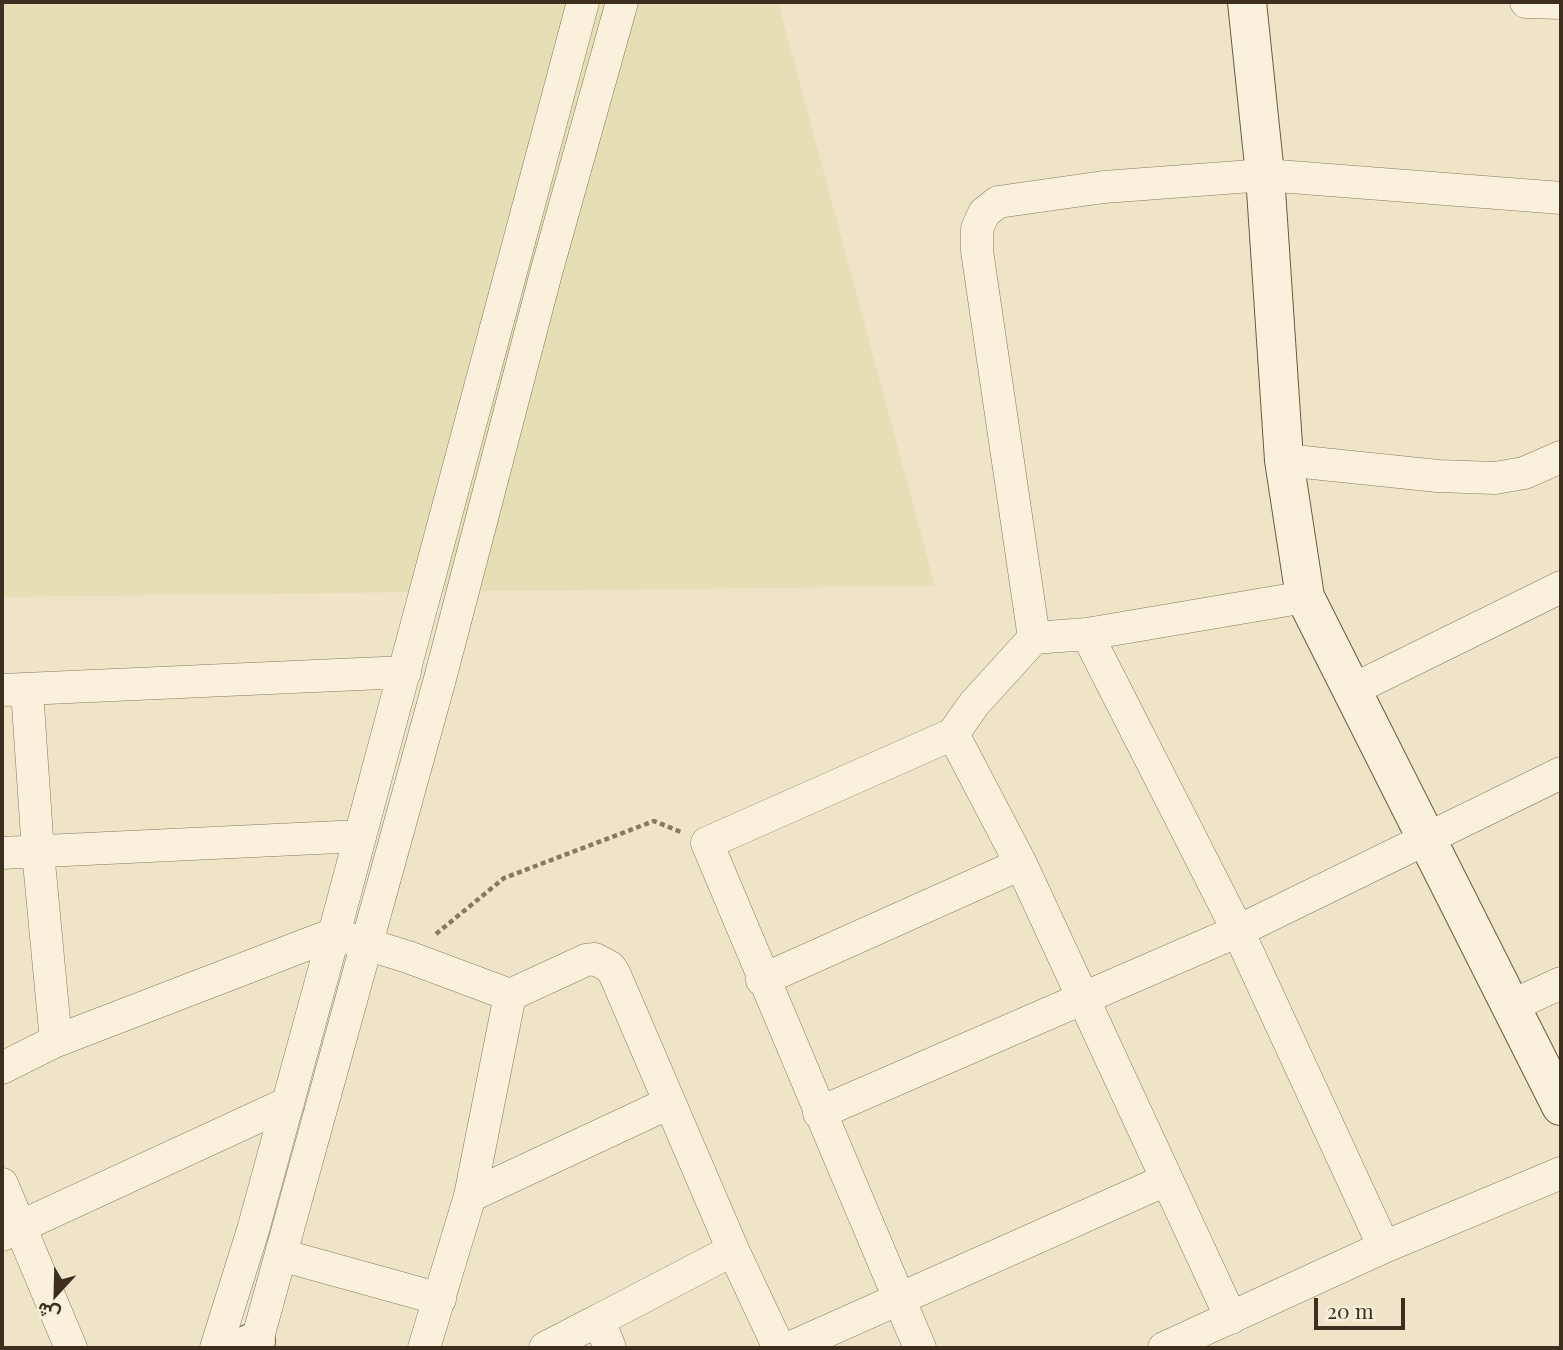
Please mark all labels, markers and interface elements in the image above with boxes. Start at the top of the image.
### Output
north arrow [21,1259,91,1329]
scale bar [1318,1284,1409,1328]
text: 20 m [1327,1296,1374,1324]
text: ش [33,1297,64,1330]

